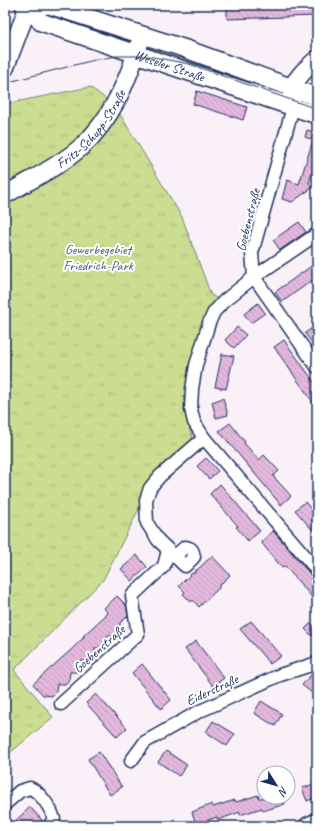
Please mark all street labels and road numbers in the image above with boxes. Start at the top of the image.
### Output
street label: Weseler Straße [132,46,208,85]
street label: Fritz-Schupp-Straße [53,86,130,172]
street label: Goebenstraße [232,186,264,253]
street label: Goebenstraße [70,620,130,677]
street label: Eiderstraße [183,670,242,709]

